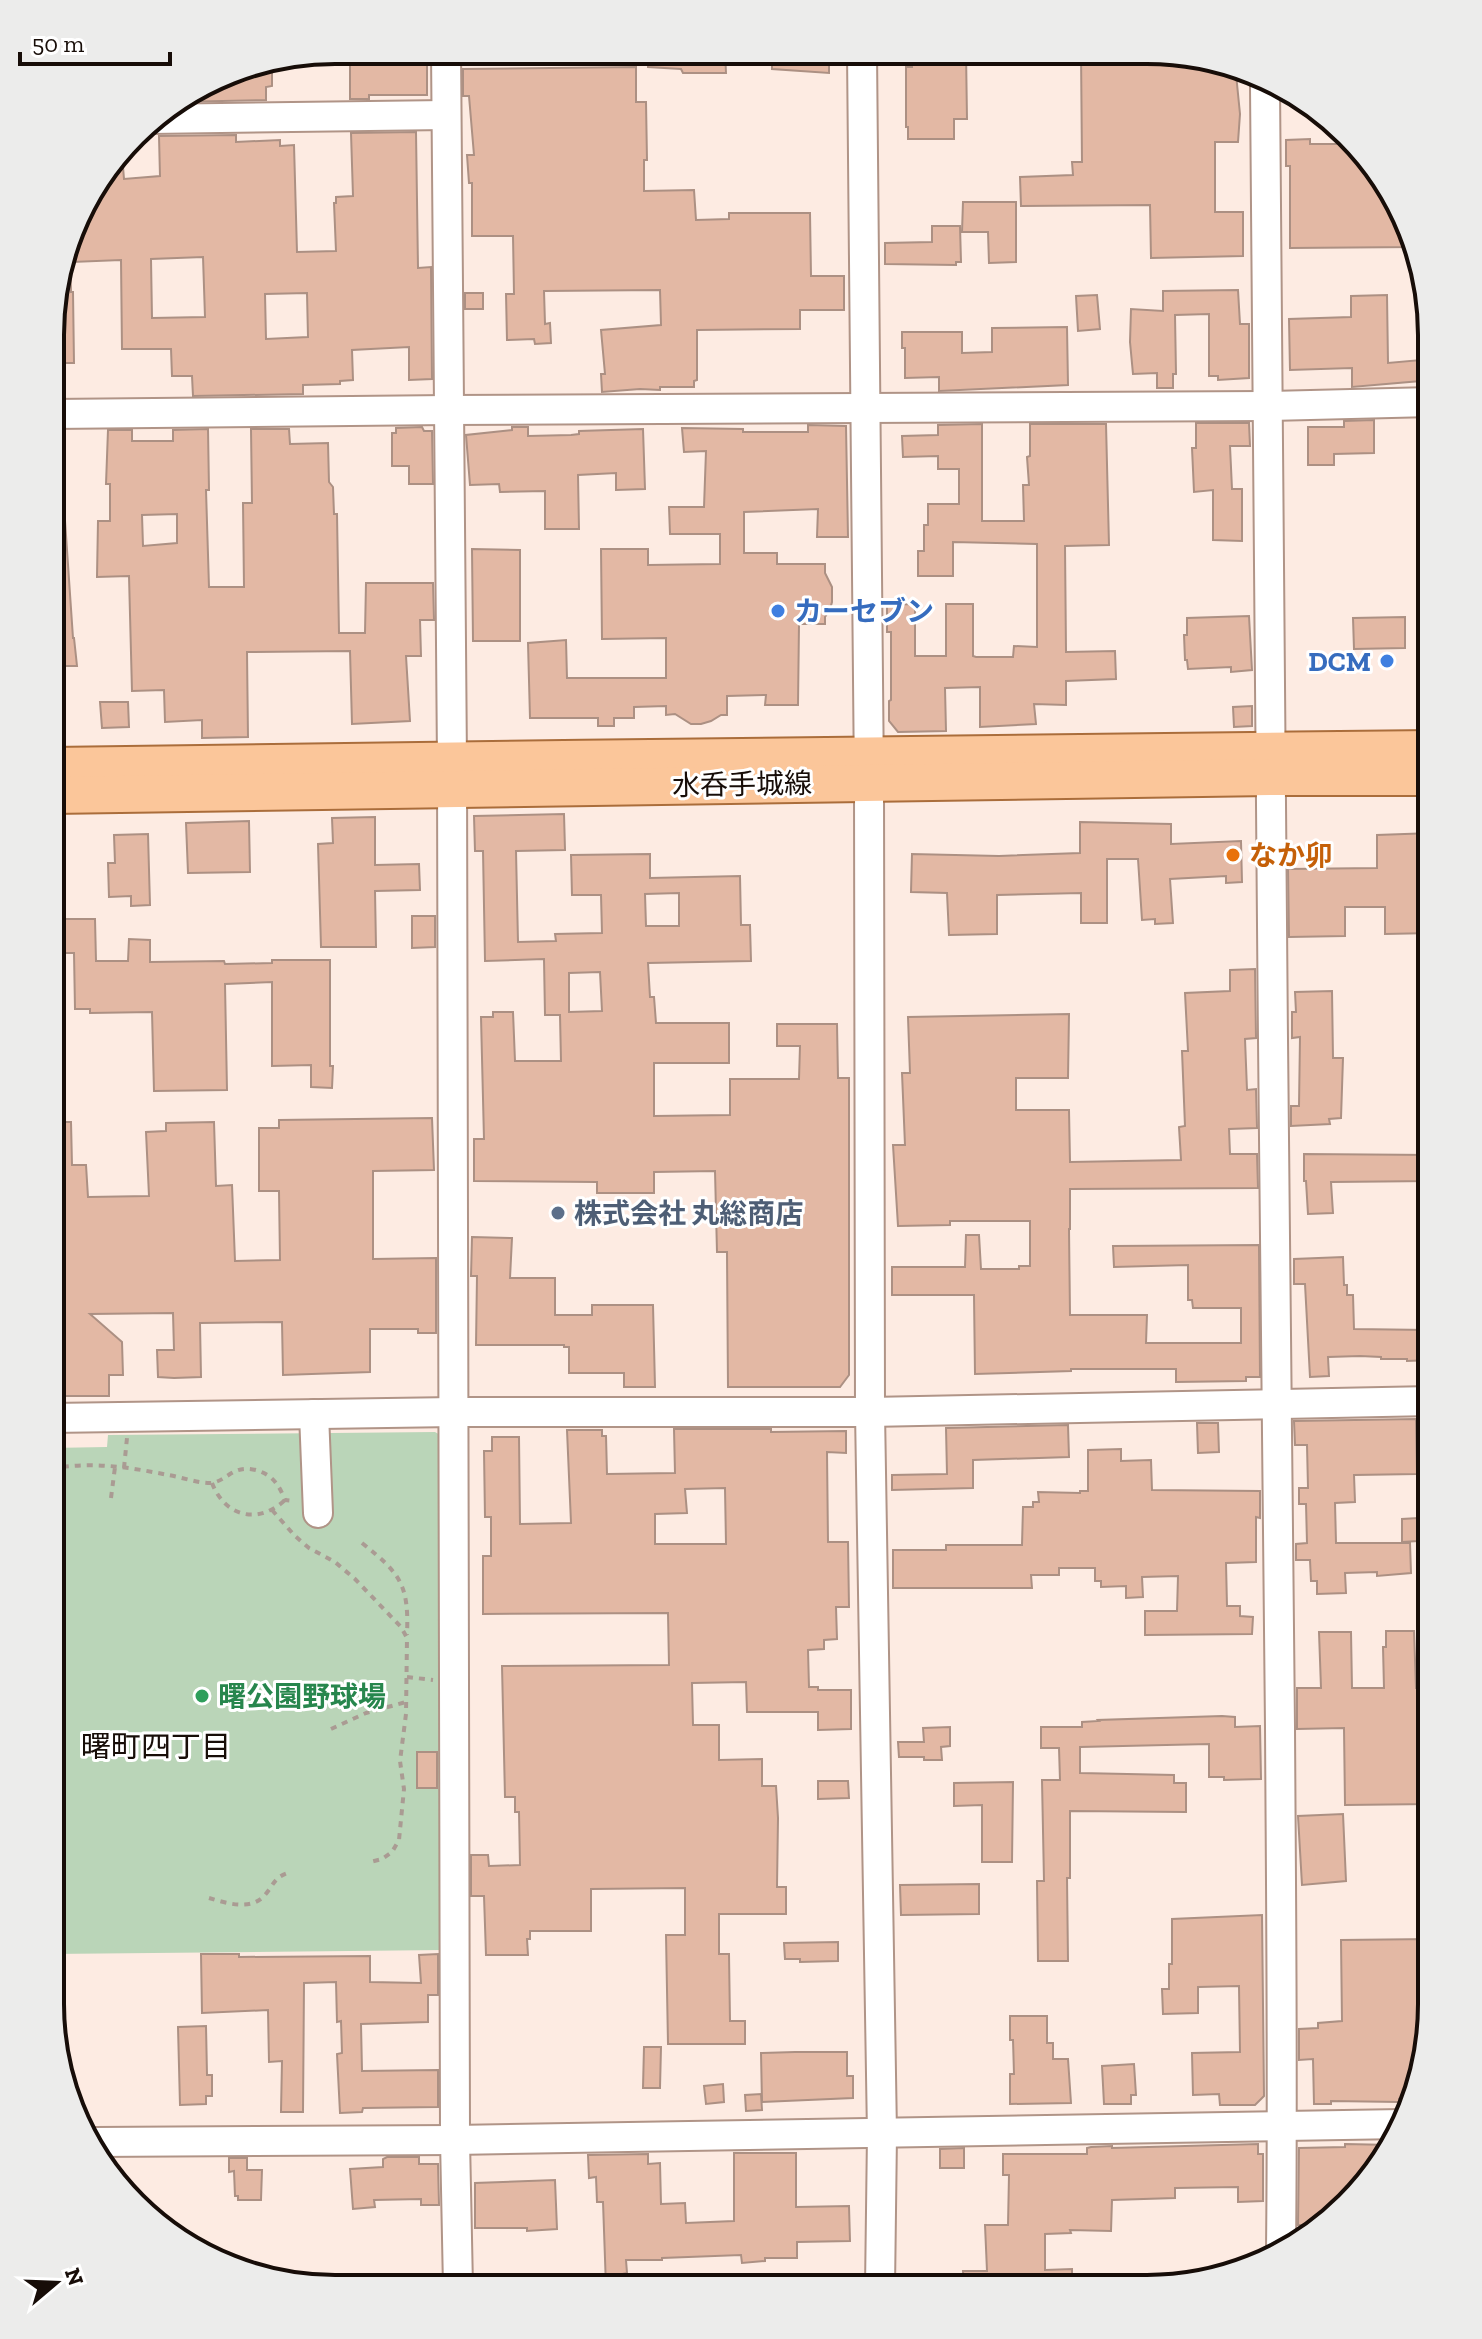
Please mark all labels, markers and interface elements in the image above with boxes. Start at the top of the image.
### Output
scale bar [20,16,170,66]
text: 50 m [32,29,85,58]
place label: カーセブン [794,595,934,628]
marker: カーセブン [769,602,787,620]
place label: DCM [1308,645,1371,678]
marker: DCM [1378,652,1396,670]
street label: 水呑手城線 [672,767,812,802]
place label: なか卯 [1249,839,1333,872]
marker: なか卯 [1224,846,1242,864]
place label: 株式会社 丸総商店 [574,1197,803,1230]
marker: 株式会社 丸総商店 [549,1204,567,1222]
place label: 曙公園野球場 [218,1680,386,1713]
marker: 曙公園野球場 [193,1687,211,1705]
district label: 曙町四丁目 [81,1729,231,1765]
north arrow [16,2243,96,2323]
text: N [59,2264,90,2289]

